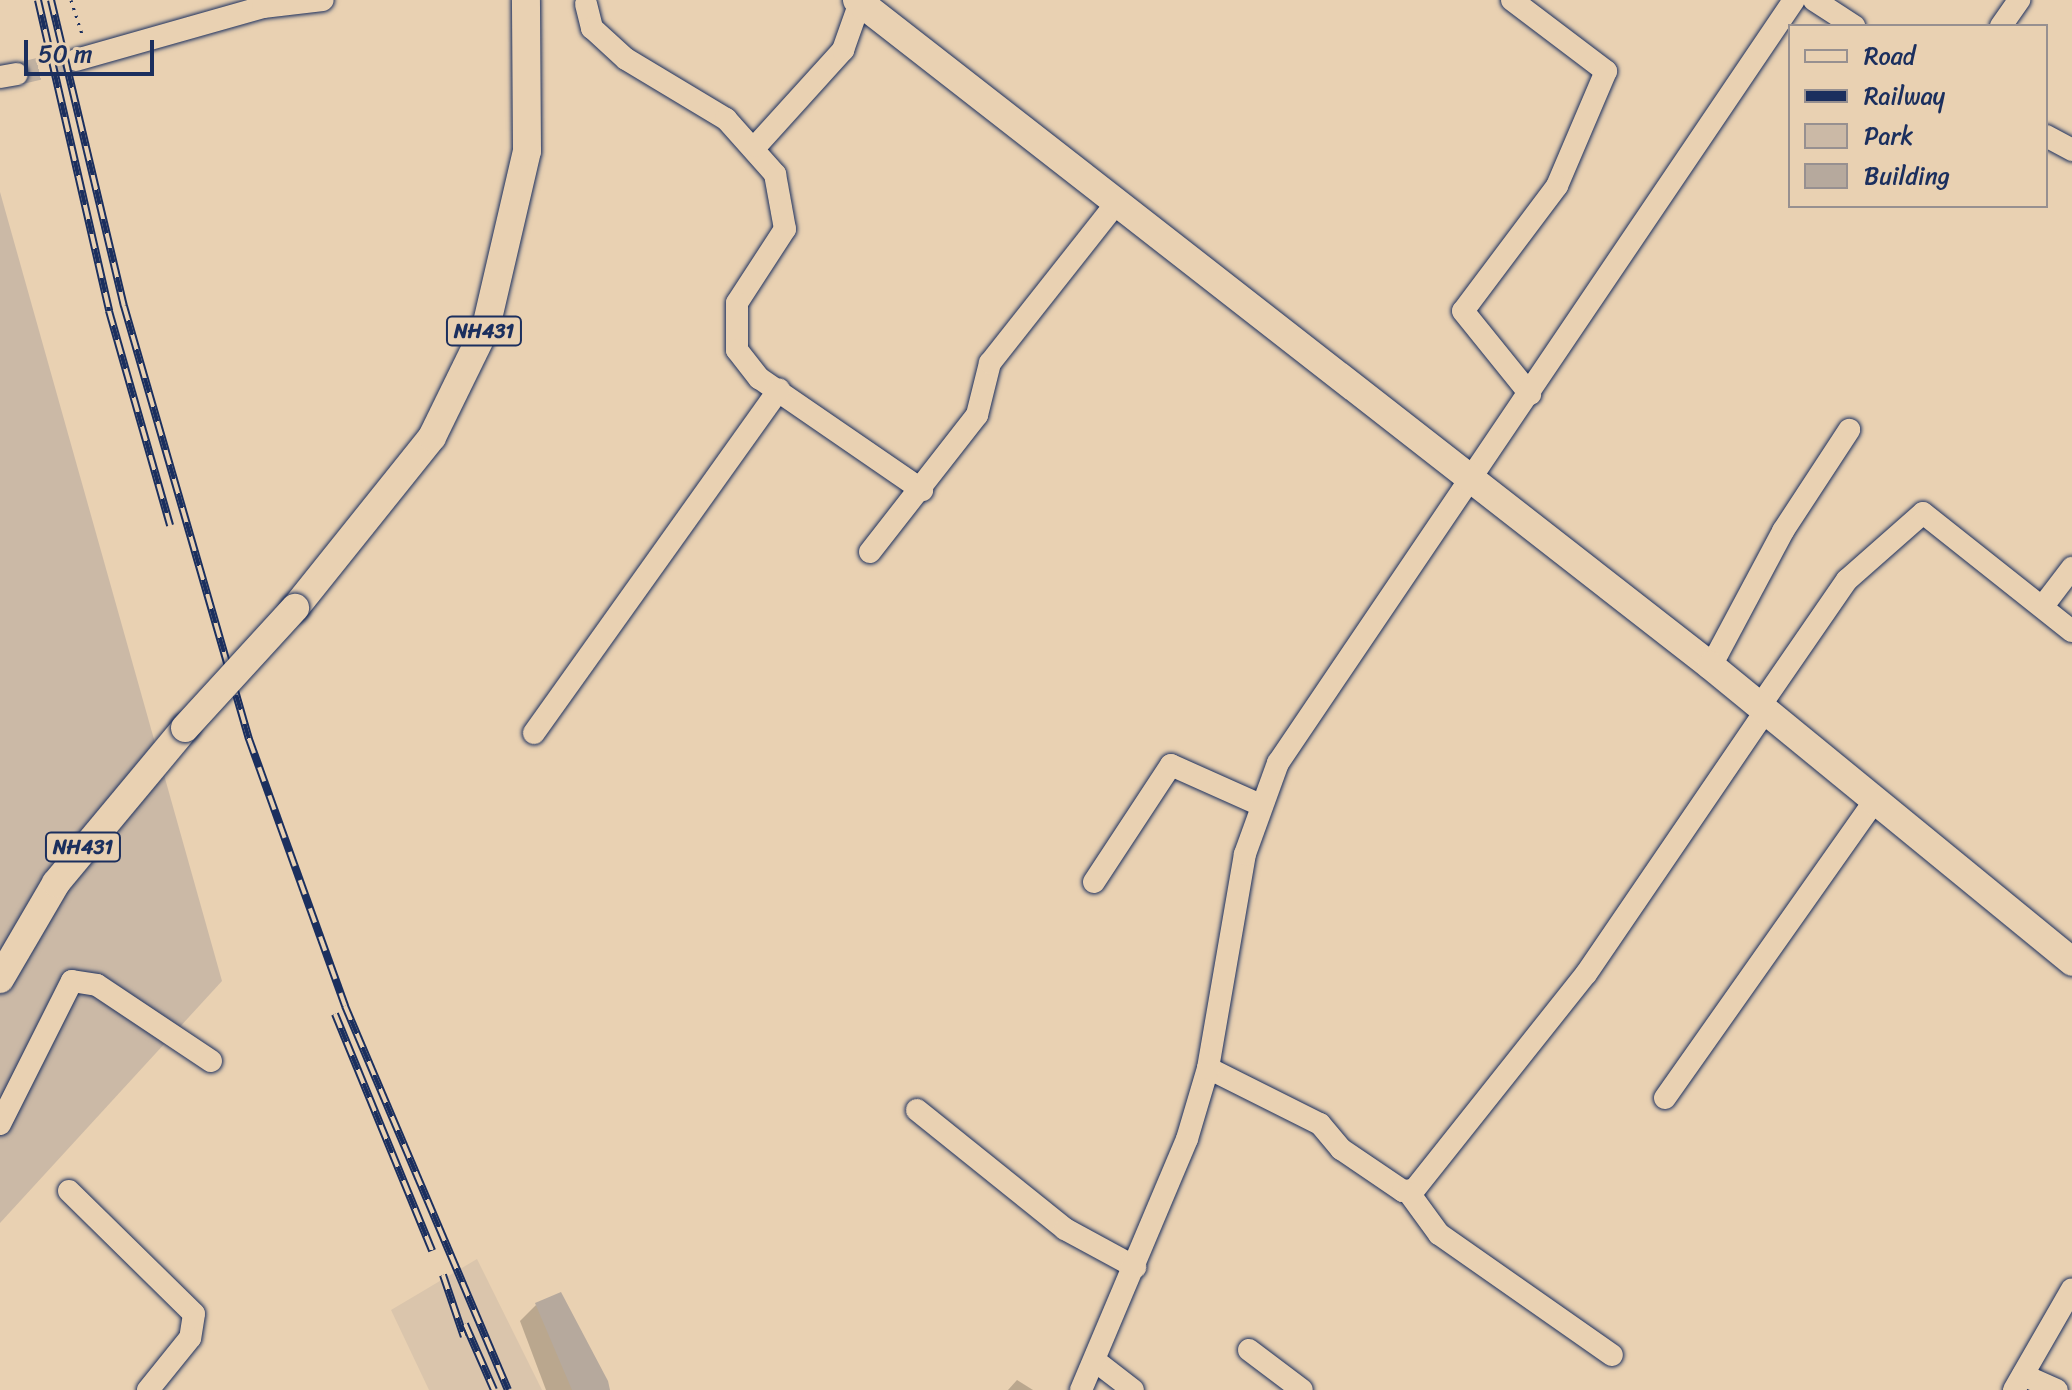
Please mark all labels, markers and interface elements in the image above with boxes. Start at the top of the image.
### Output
scale bar [28,24,158,74]
legend [1788,24,2048,208]
text: 50 m [38,33,93,75]
text: Road [1864,35,1915,77]
text: Railway [1864,75,1945,117]
text: Park [1864,115,1913,157]
text: Building [1864,155,1950,197]
road number: NH431 [444,315,524,347]
road number: NH431 [43,831,123,863]

